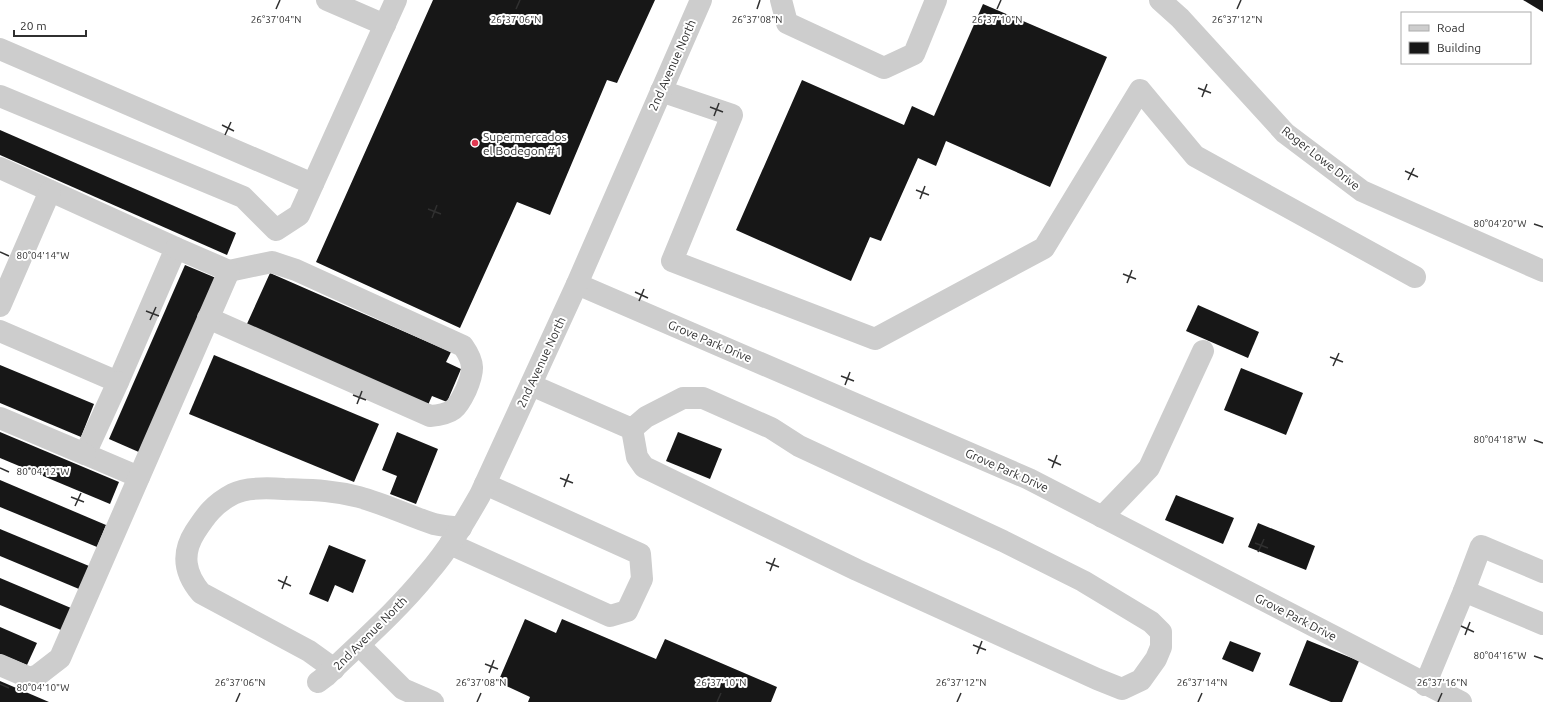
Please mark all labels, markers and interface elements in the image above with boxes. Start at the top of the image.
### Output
scale bar [14,12,86,38]
legend [1401,12,1531,64]
text: 26°37'04"N [251,14,301,25]
text: 26°37'06"N [491,14,541,25]
text: 26°37'08"N [732,14,782,25]
text: 26°37'10"N [972,14,1022,25]
text: 26°37'12"N [1212,14,1262,25]
street label: 2nd Avenue North [646,17,698,113]
text: 20 m [20,19,47,32]
text: Road [1437,21,1465,34]
text: Building [1437,41,1481,54]
street label: Roger Lowe Drive [1279,123,1363,193]
place label: Supermercados el Bodegon #1 [483,130,567,157]
marker: Supermercados el Bodegon #1 [470,138,480,148]
text: 80°04'20"W [1474,218,1526,229]
text: 80°04'14"W [17,250,69,261]
street label: 2nd Avenue North [514,315,568,409]
street label: Grove Park Drive [666,318,754,364]
text: 80°04'18"W [1474,434,1526,445]
street label: Grove Park Drive [963,446,1051,494]
text: 80°04'12"W [17,466,69,477]
street label: Grove Park Drive [1253,591,1339,643]
street label: 2nd Avenue North [331,594,409,672]
text: 80°04'16"W [1474,650,1526,661]
text: 26°37'06"N [215,677,265,688]
text: 26°37'08"N [456,677,506,688]
text: 26°37'10"N [696,677,746,688]
text: 26°37'12"N [936,677,986,688]
text: 26°37'14"N [1177,677,1227,688]
text: 26°37'16"N [1417,677,1467,688]
text: 80°04'10"W [17,682,69,693]

